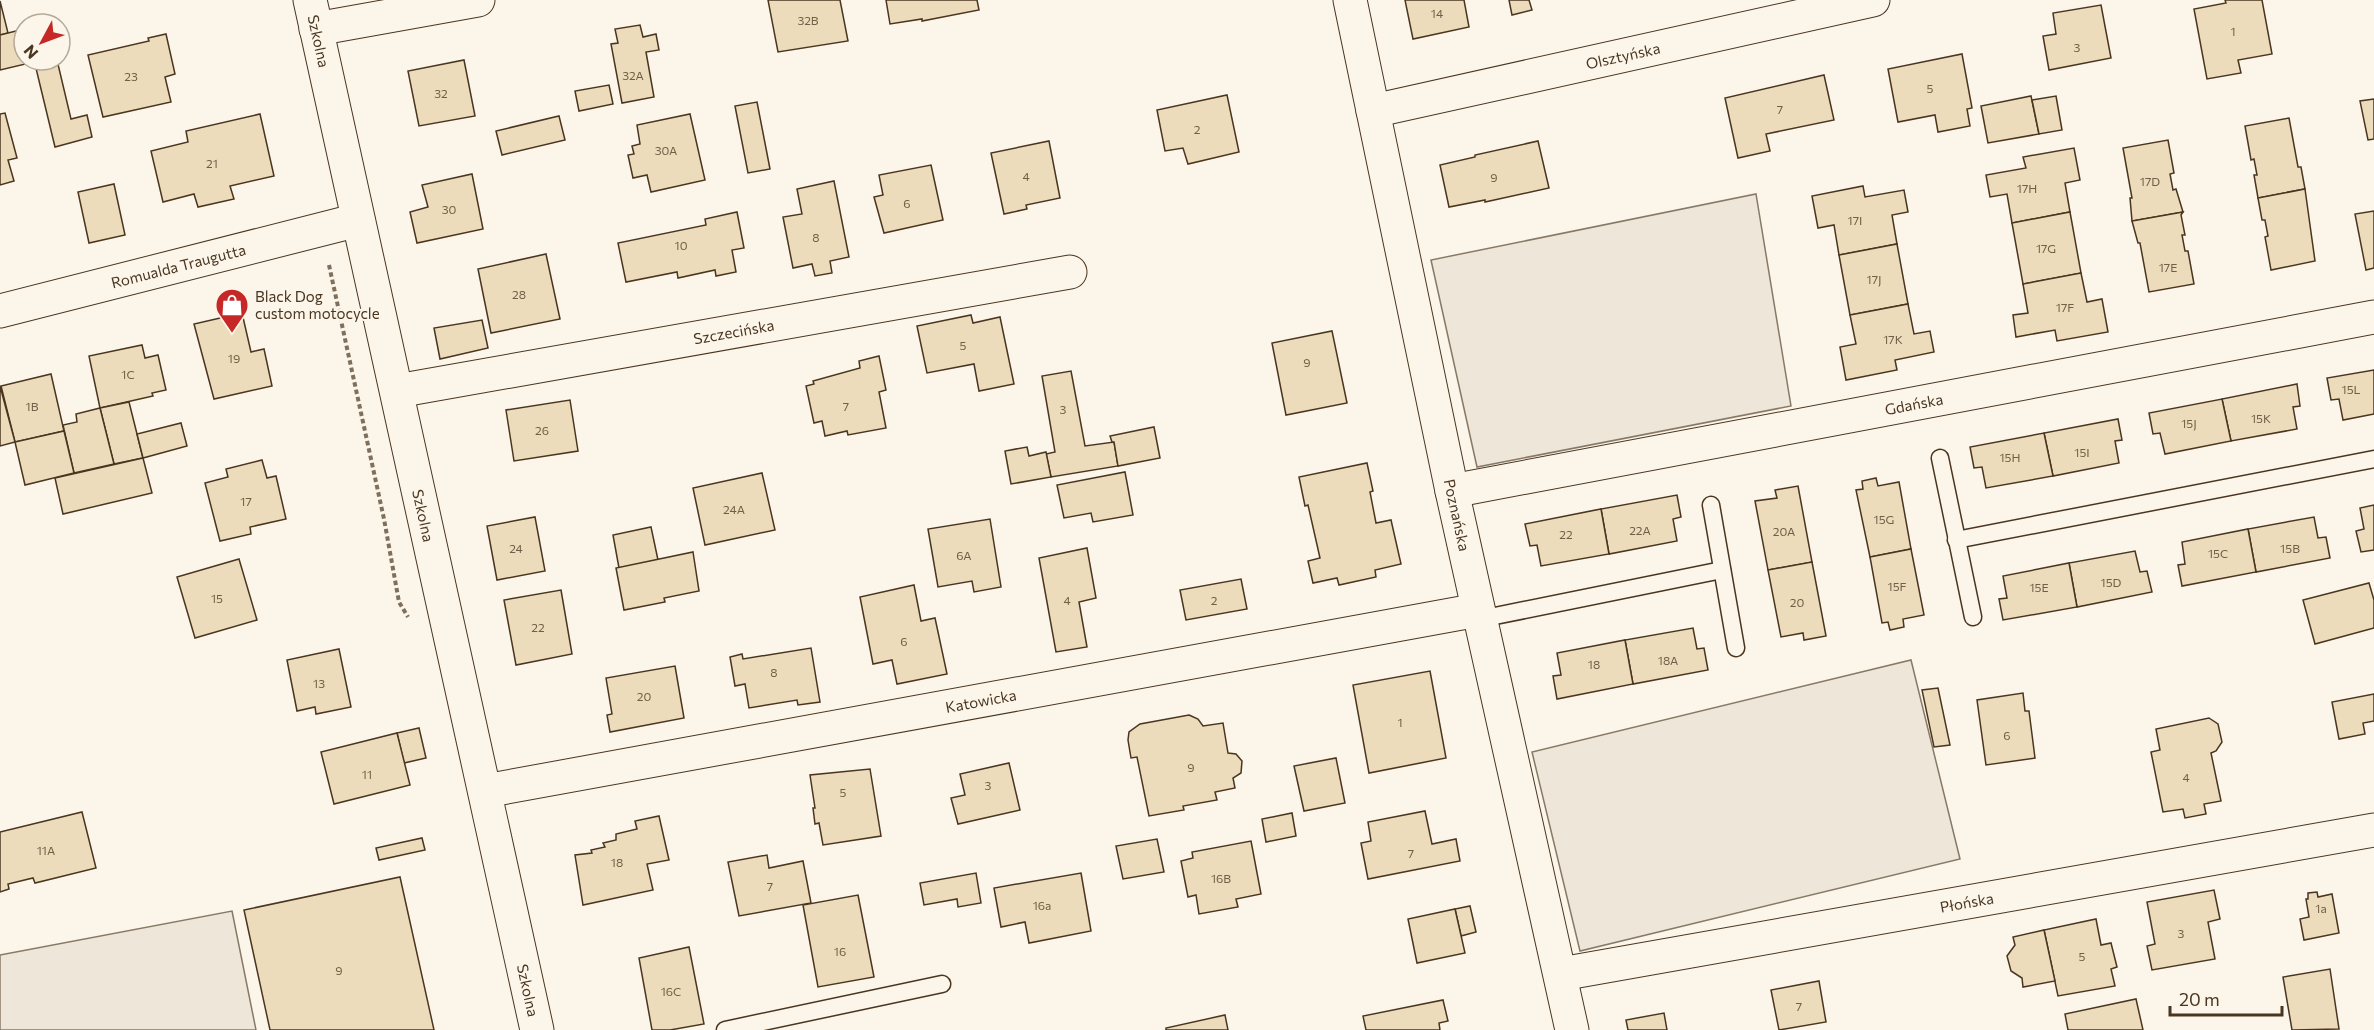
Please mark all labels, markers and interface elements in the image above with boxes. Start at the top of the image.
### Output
house number: 14 [1431,6,1443,20]
north arrow [12,12,72,72]
street label: Szkolna [305,13,334,69]
house number: 32B [797,13,819,27]
house number: 1 [2230,24,2236,38]
street label: Olsztyńska [1584,39,1662,73]
house number: 3 [2074,40,2081,54]
text: N [19,41,41,63]
house number: 32A [622,68,644,82]
house number: 23 [124,69,138,83]
house number: 5 [1927,81,1934,95]
house number: 32 [434,86,448,100]
house number: 7 [1777,102,1783,116]
house number: 2 [1194,122,1201,136]
house number: 30A [655,143,677,157]
house number: 21 [206,156,218,170]
house number: 4 [1022,169,1030,183]
house number: 9 [1490,170,1498,184]
house number: 17D [2140,174,2160,188]
house number: 17H [2017,181,2037,195]
house number: 6 [903,196,911,210]
house number: 30 [442,202,457,216]
house number: 17I [1848,213,1862,227]
house number: 8 [812,230,820,244]
house number: 10 [675,238,688,252]
street label: Romualda Traugutta [109,240,248,291]
house number: 17G [2036,241,2056,255]
house number: 17E [2159,260,2177,274]
house number: 17J [1867,272,1881,287]
shop icon: Black Dog custom motocycle [214,287,250,334]
place label: Black Dog custom motocycle [255,287,380,322]
house number: 28 [512,287,526,301]
house number: 17F [2056,300,2074,314]
street label: Szczecińska [692,315,776,347]
house number: 17K [1883,332,1903,346]
house number: 5 [960,338,967,352]
house number: 19 [228,351,240,365]
house number: 9 [1303,355,1311,369]
house number: 1C [121,367,135,381]
house number: 15L [2342,382,2361,396]
street label: Gdańska [1883,390,1944,418]
house number: 1B [26,399,39,413]
house number: 7 [843,399,849,413]
house number: 3 [1060,402,1067,416]
house number: 15K [2251,411,2271,425]
house number: 15J [2181,416,2197,431]
house number: 26 [535,423,549,437]
house number: 15I [2074,445,2090,459]
house number: 15H [1999,450,2021,464]
street label: Poznańska [1441,477,1474,553]
street label: Szkolna [409,488,438,544]
house number: 17 [240,494,252,508]
house number: 24A [723,502,745,516]
house number: 15G [1874,512,1894,526]
house number: 22A [1629,523,1651,537]
house number: 20A [1773,524,1795,538]
house number: 22 [1559,527,1573,541]
house number: 24 [509,541,523,555]
house number: 15B [2280,541,2300,555]
house number: 15C [2208,546,2228,560]
house number: 6A [956,548,972,562]
house number: 15D [2101,575,2122,589]
house number: 15F [1888,579,1907,593]
house number: 15E [2029,580,2049,594]
house number: 15 [211,591,223,605]
house number: 4 [1063,593,1071,607]
house number: 2 [1211,593,1218,607]
house number: 20 [1790,595,1804,609]
house number: 22 [531,620,545,634]
house number: 6 [900,634,908,648]
house number: 18A [1658,653,1678,667]
house number: 18 [1588,657,1600,671]
house number: 8 [770,665,778,679]
house number: 13 [313,676,325,690]
street label: Katowicka [944,685,1018,716]
house number: 20 [637,689,651,703]
house number: 1 [1397,715,1403,729]
house number: 6 [2003,728,2011,742]
house number: 9 [1187,760,1195,774]
house number: 11 [362,767,372,781]
house number: 4 [2182,770,2190,784]
house number: 3 [985,778,992,792]
house number: 5 [840,785,847,799]
house number: 11A [37,843,55,857]
house number: 7 [1408,846,1414,860]
house number: 18 [611,855,623,869]
house number: 16B [1211,871,1231,885]
house number: 7 [767,879,773,893]
street label: Płońska [1938,889,1995,916]
house number: 16a [1033,898,1051,912]
house number: 1a [2315,901,2327,915]
house number: 3 [2178,926,2185,940]
house number: 16 [834,944,846,958]
house number: 5 [2079,949,2086,963]
street label: Szkolna [514,962,543,1018]
house number: 9 [335,963,343,977]
scale bar [2170,979,2282,1017]
house number: 16C [661,984,681,998]
text: 20 m [2179,988,2220,1010]
house number: 7 [1796,999,1802,1013]

